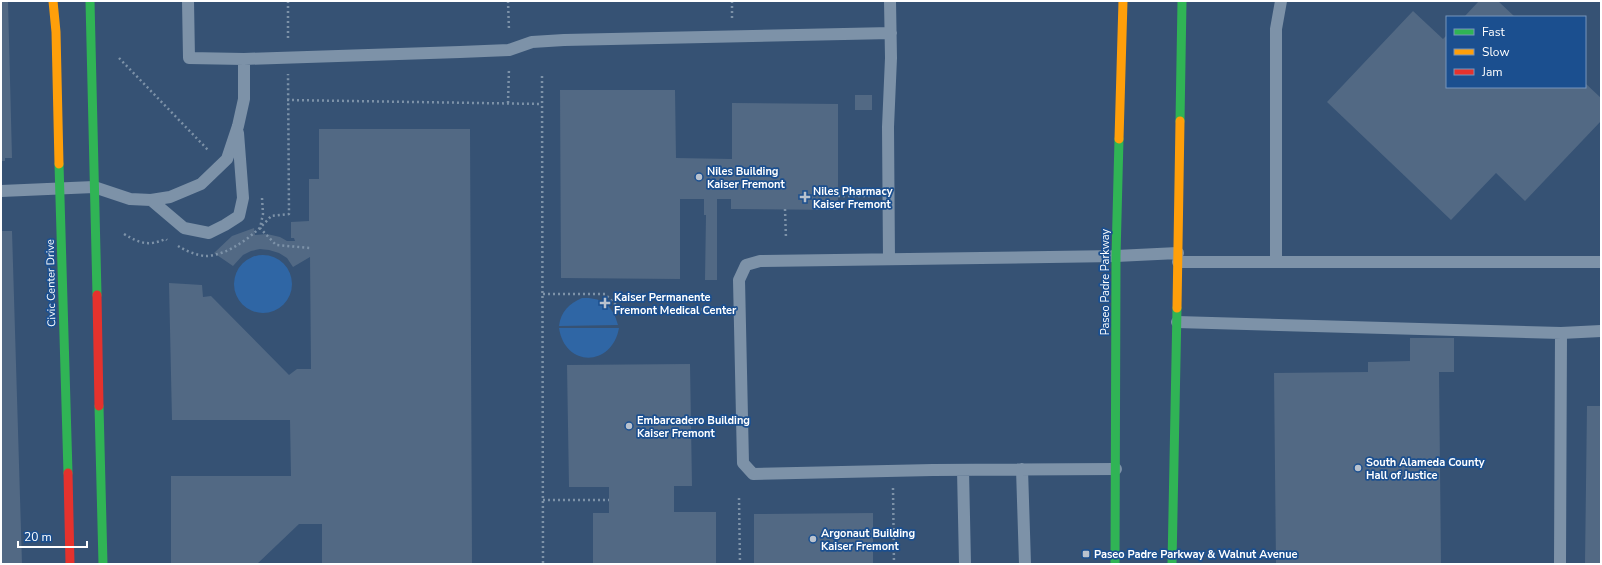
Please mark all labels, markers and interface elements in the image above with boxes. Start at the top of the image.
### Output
legend [1446,16,1586,88]
text: Fast [1482,24,1505,40]
text: Slow [1482,44,1510,60]
text: Jam [1481,64,1503,80]
place label: Niles Building Kaiser Fremont [707,164,785,192]
marker: Niles Building Kaiser Fremont [694,172,704,182]
place label: Niles Pharmacy Kaiser Fremont [813,184,893,212]
marker: Niles Pharmacy Kaiser Fremont [800,192,810,202]
street label: Paseo Padre Parkway [1098,228,1113,335]
street label: Civic Center Drive [43,239,59,327]
place label: Kaiser Permanente Fremont Medical Center [614,290,737,318]
marker: Kaiser Permanente Fremont Medical Center [599,297,611,309]
place label: Embarcadero Building Kaiser Fremont [637,413,750,441]
marker: Embarcadero Building Kaiser Fremont [624,421,634,431]
place label: South Alameda County Hall of Justice [1366,455,1485,483]
marker: South Alameda County Hall of Justice [1353,463,1363,473]
scale bar [18,523,87,549]
place label: Argonaut Building Kaiser Fremont [821,526,915,554]
text: 20 m [24,529,52,545]
marker: Argonaut Building Kaiser Fremont [808,534,818,544]
place label: Paseo Padre Parkway & Walnut Avenue [1094,547,1298,562]
marker: Paseo Padre Parkway & Walnut Avenue [1081,549,1091,559]

